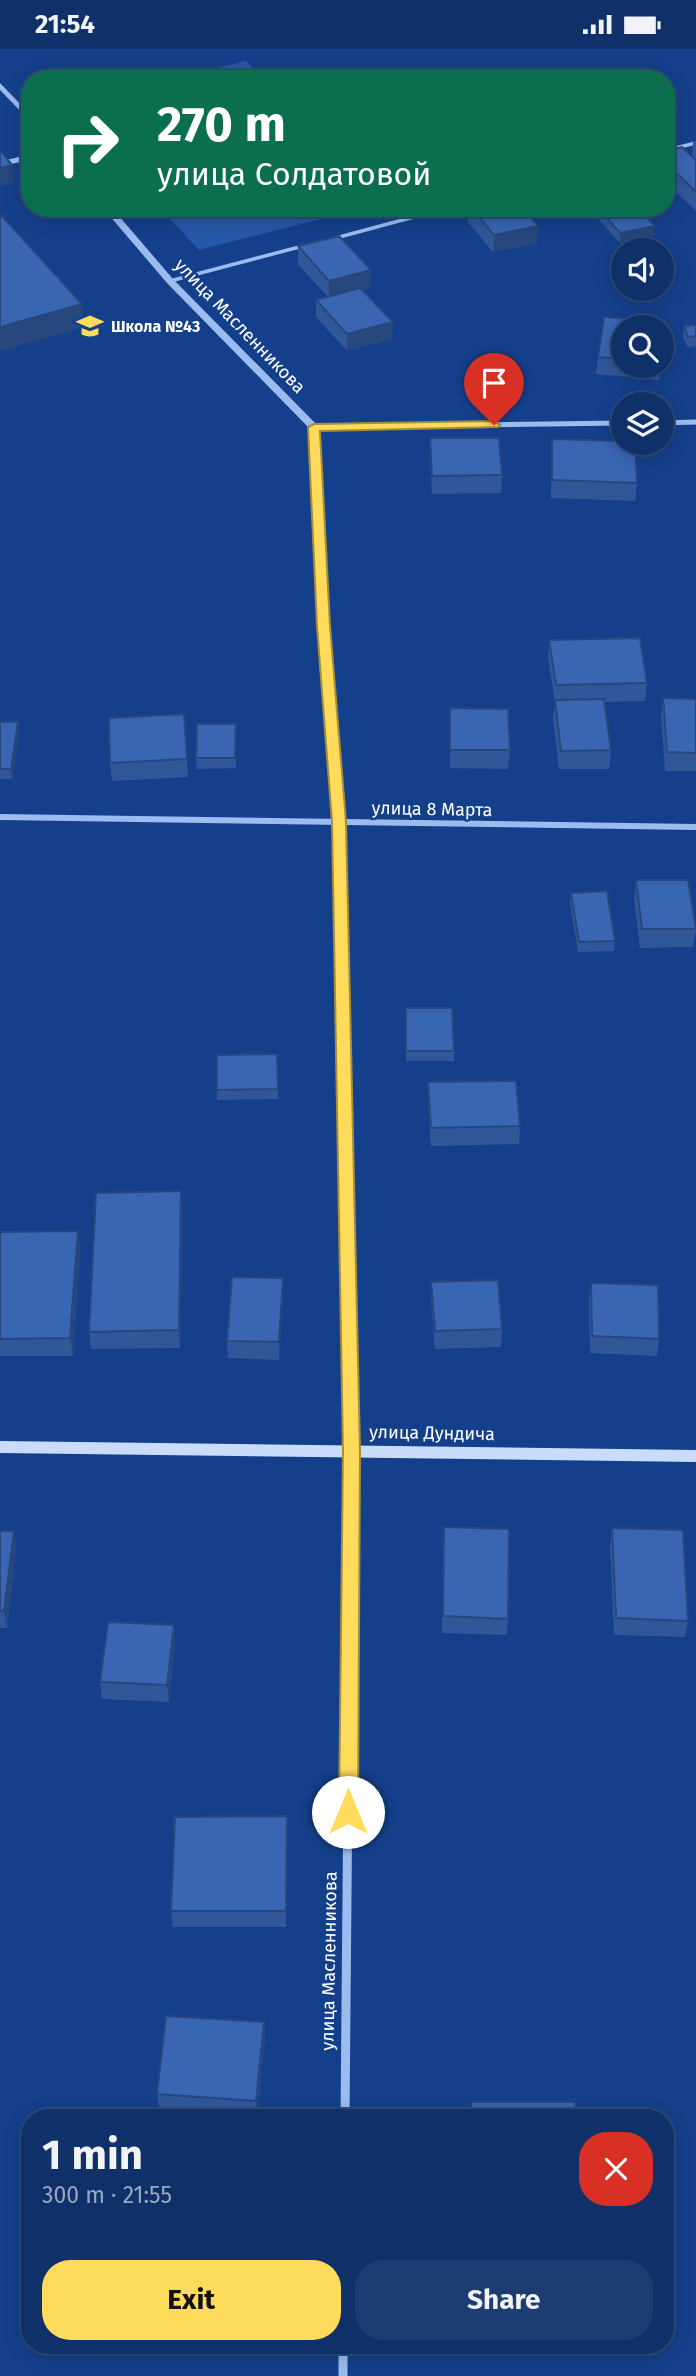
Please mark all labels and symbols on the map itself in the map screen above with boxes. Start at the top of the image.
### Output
street label: улица Масленникова [170,254,310,398]
school or university icon: Школа №43 [75,311,105,341]
place label: Школа №43 [111,317,200,336]
pin [464,353,524,425]
street label: улица 8 Марта [371,797,493,821]
street label: улица Дундича [369,1421,495,1445]
position arrow [311,1775,385,1849]
street label: улица Масленникова [316,1871,342,2051]

